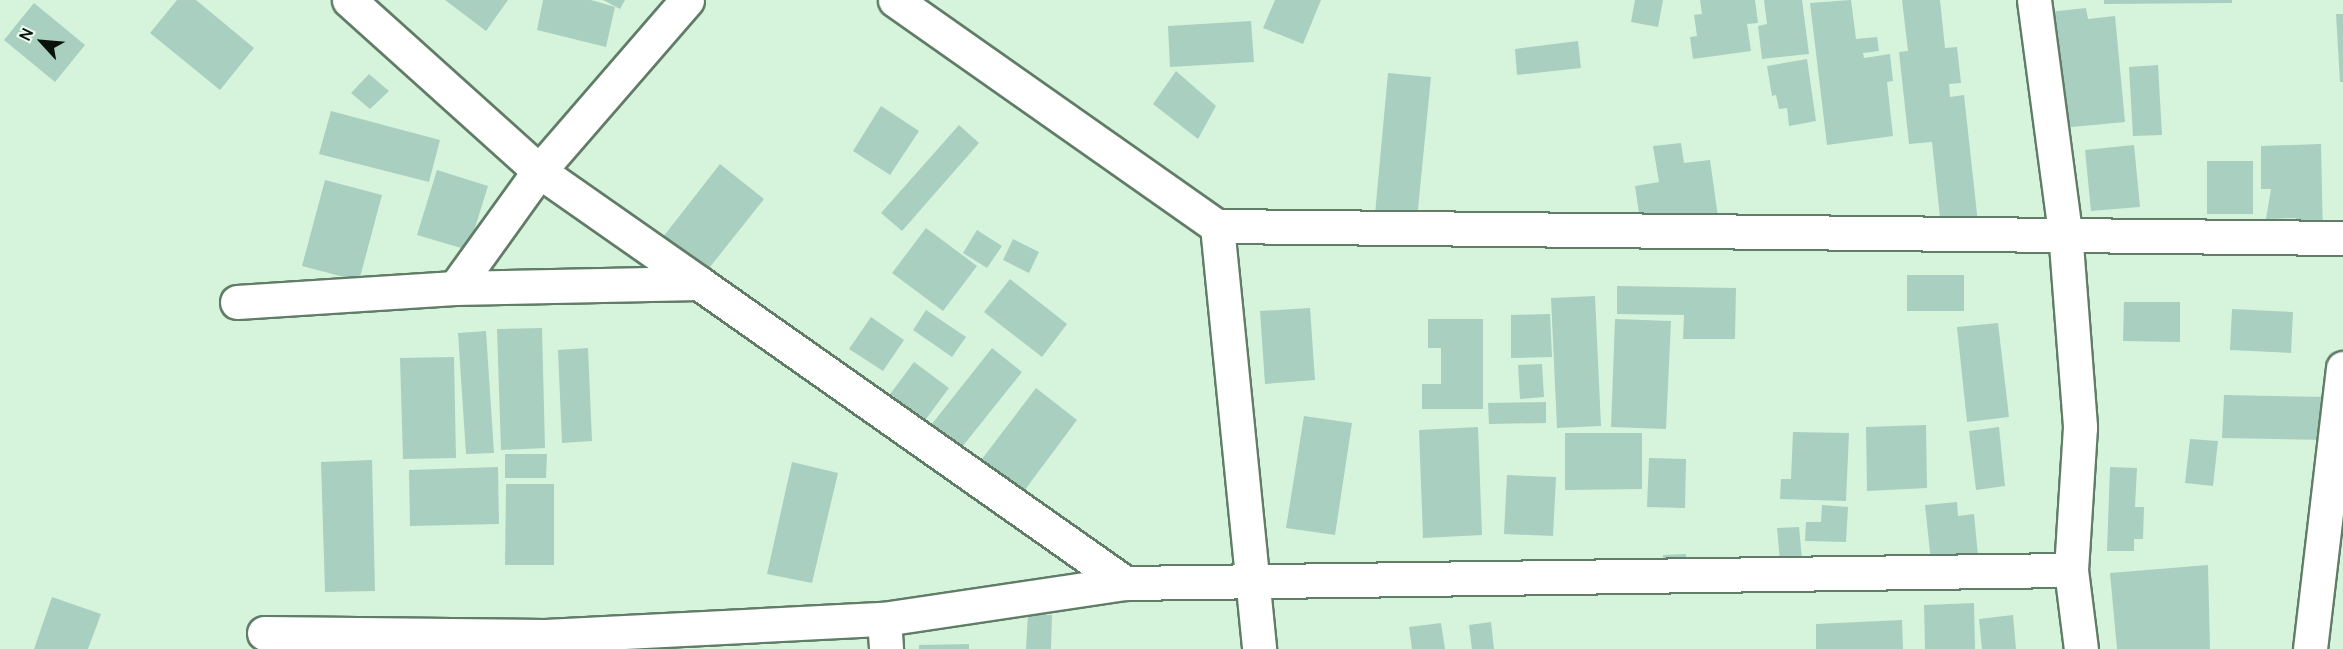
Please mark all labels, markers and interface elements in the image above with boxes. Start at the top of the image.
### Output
north arrow [12,12,72,72]
text: N [13,24,38,44]

